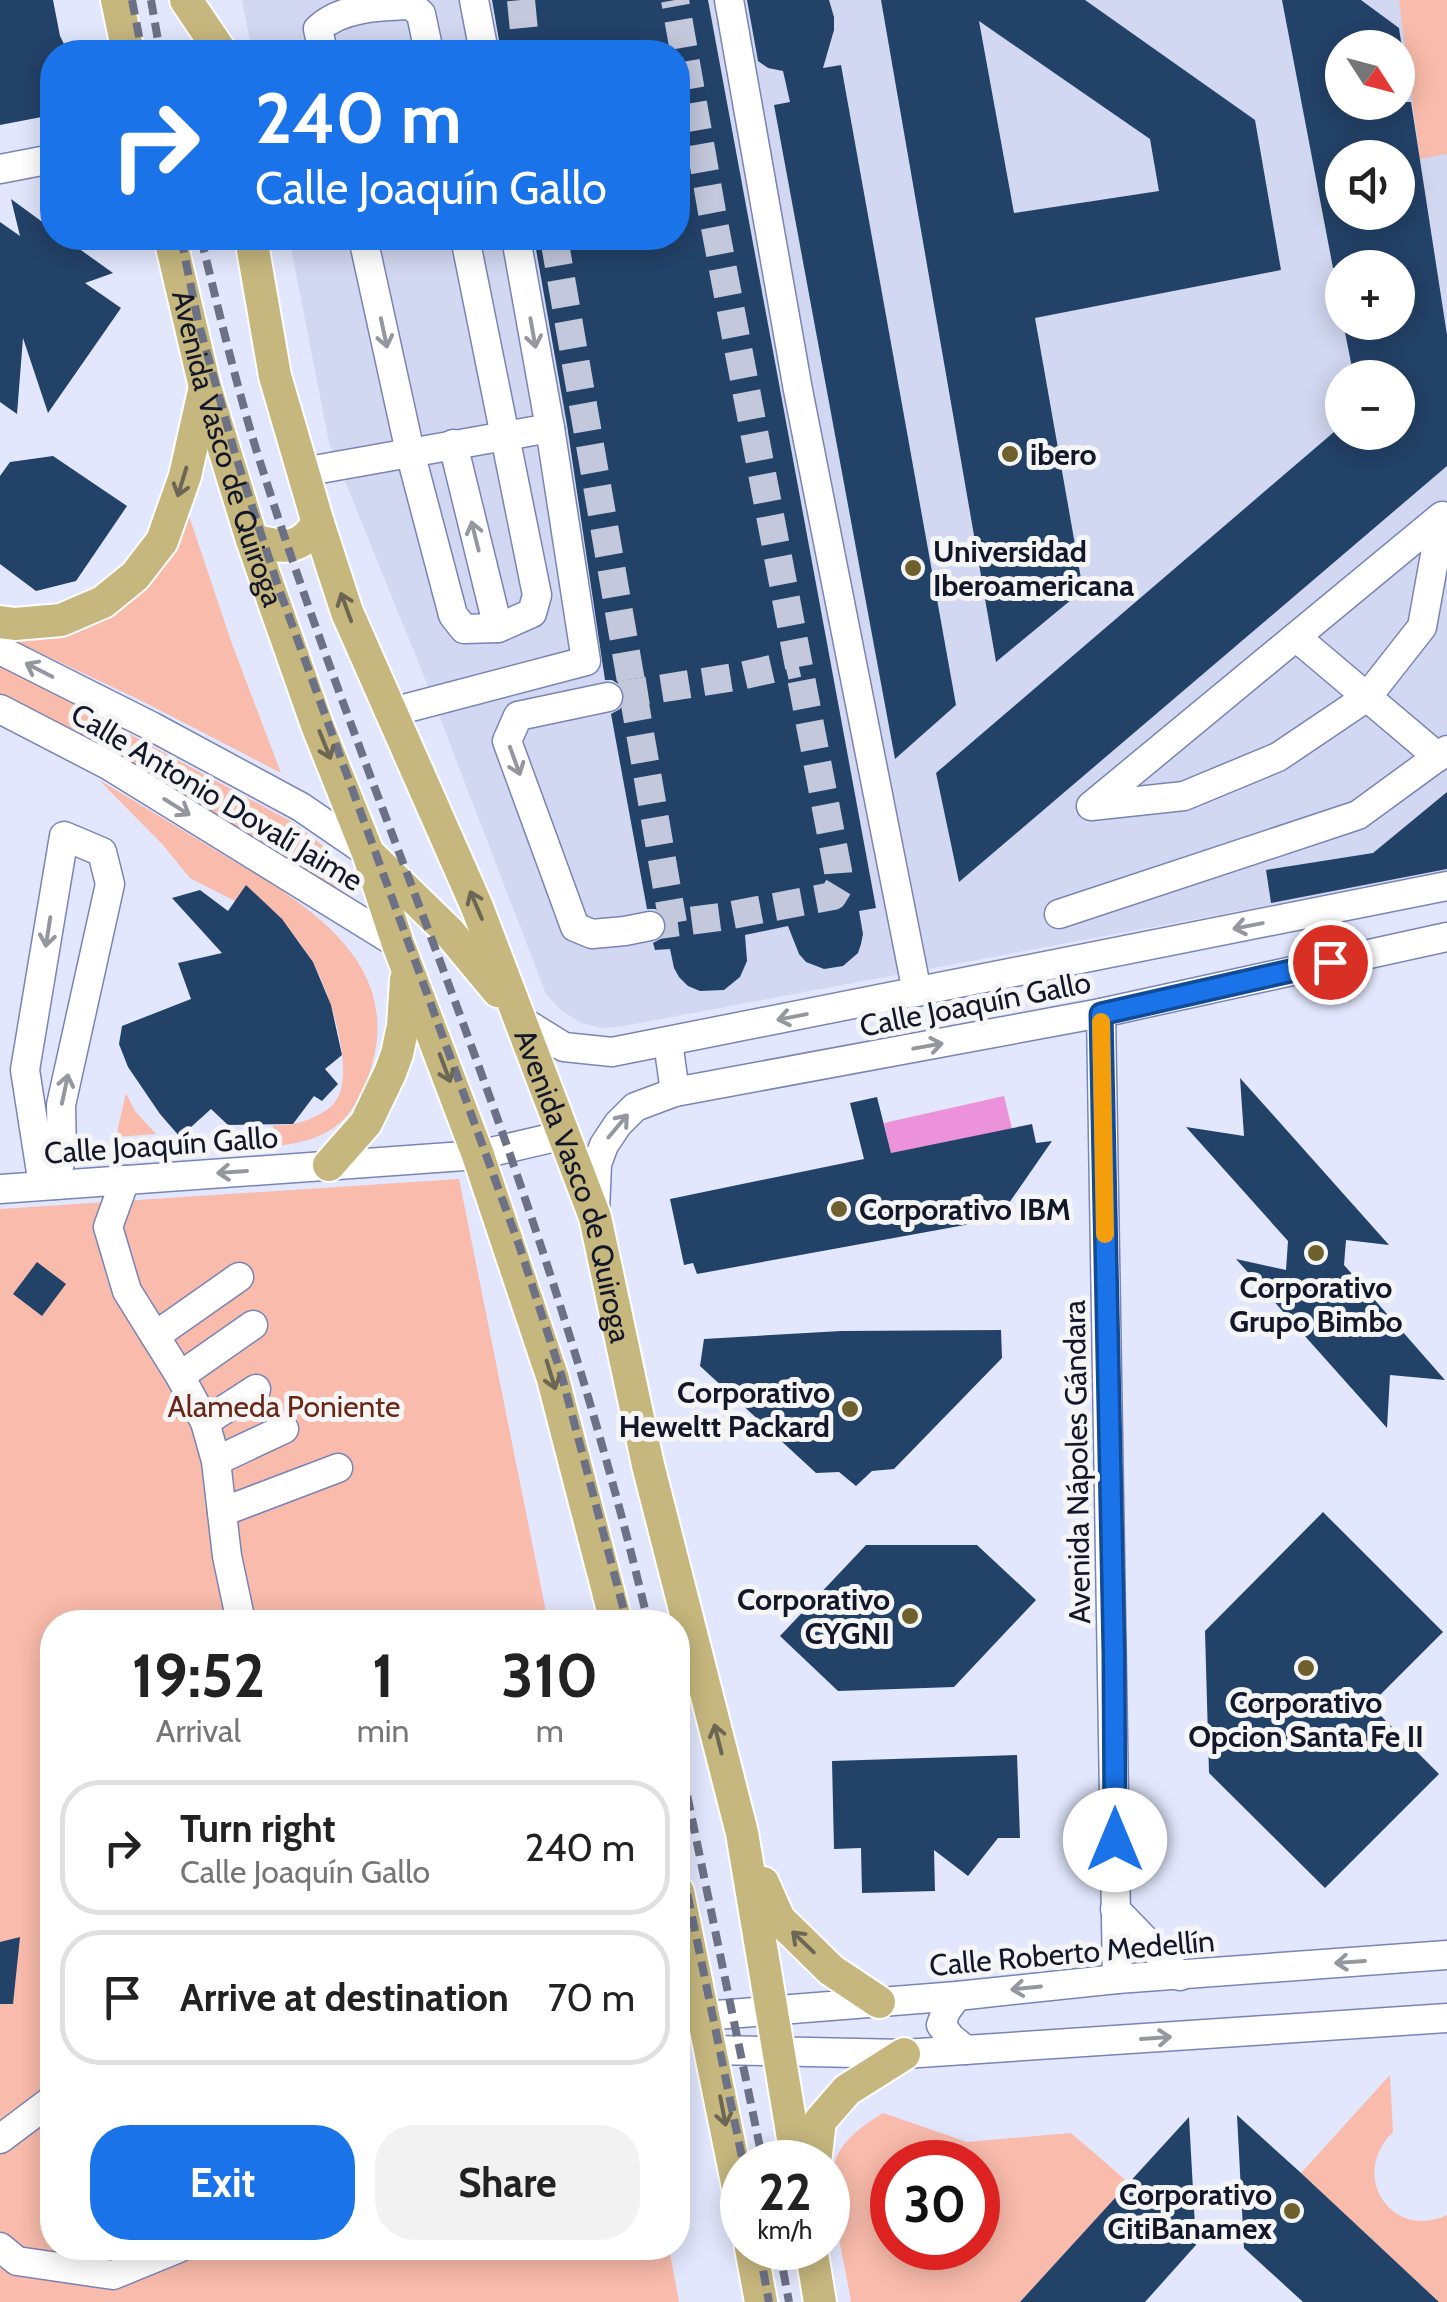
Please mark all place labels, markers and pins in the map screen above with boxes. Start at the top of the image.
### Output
place label: ibero [1030,436,1097,473]
marker: ibero [999,443,1021,465]
place label: Universidad Iberoamericana [933,533,1134,604]
marker: Universidad Iberoamericana [902,557,924,579]
pin [1288,920,1373,1005]
place label: Corporativo IBM [859,1191,1071,1228]
marker: Corporativo IBM [828,1198,850,1220]
marker: Corporativo Grupo Bimbo [1305,1242,1327,1264]
place label: Corporativo Grupo Bimbo [1229,1269,1403,1340]
place label: Corporativo Heweltt Packard [619,1374,830,1445]
marker: Corporativo Heweltt Packard [839,1398,861,1420]
place label: Corporativo CYGNI [737,1581,890,1652]
marker: Corporativo CYGNI [899,1605,921,1627]
marker: Corporativo Opcion Santa Fe II [1295,1657,1317,1679]
place label: Corporativo Opcion Santa Fe II [1188,1684,1424,1755]
place label: Corporativo CitiBanamex [1107,2176,1272,2247]
marker: Corporativo CitiBanamex [1281,2200,1303,2222]

